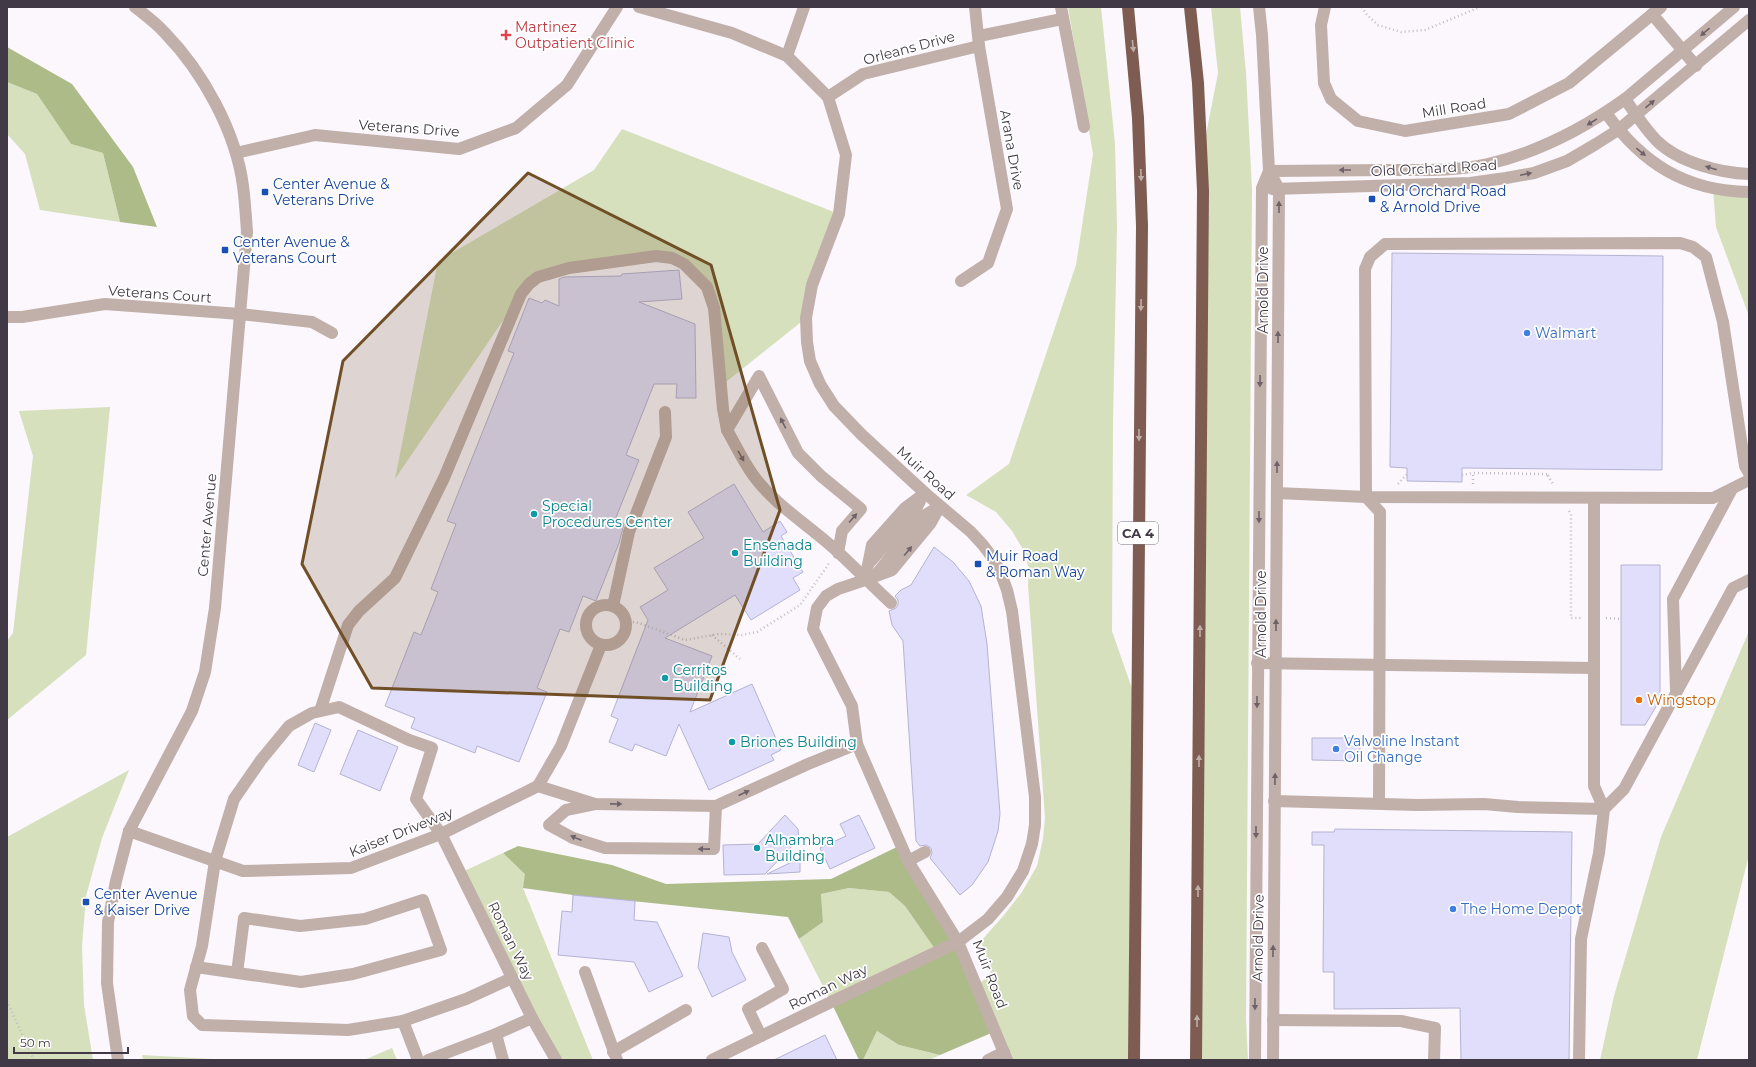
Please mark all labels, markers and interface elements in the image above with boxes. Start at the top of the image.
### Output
place label: Martinez Outpatient Clinic [515,18,635,52]
street label: Orleans Drive [861,27,957,69]
one-way arrow [1699,28,1710,37]
marker: Martinez Outpatient Clinic [500,29,512,41]
one-way arrow [1129,40,1136,52]
street label: Mill Road [1421,94,1487,122]
one-way arrow [1644,100,1655,109]
street label: Arana Drive [996,108,1028,192]
street label: Veterans Drive [358,115,460,141]
one-way arrow [1586,118,1598,125]
one-way arrow [1635,148,1646,157]
street label: Old Orchard Road [1370,156,1498,180]
one-way arrow [1704,165,1716,171]
one-way arrow [1338,167,1351,173]
one-way arrow [1138,169,1144,182]
one-way arrow [1520,171,1532,177]
place label: Center Avenue & Veterans Drive [273,175,390,209]
place label: Old Orchard Road & Arnold Drive [1380,182,1507,216]
marker: Center Avenue & Veterans Drive [260,187,270,197]
marker: Old Orchard Road & Arnold Drive [1367,194,1377,204]
one-way arrow [1276,200,1282,213]
place label: Center Avenue & Veterans Court [233,233,350,267]
marker: Center Avenue & Veterans Court [220,245,230,255]
street label: Arnold Drive [1254,246,1272,334]
street label: Veterans Court [108,281,213,307]
one-way arrow [1138,299,1144,312]
place label: Walmart [1535,324,1597,342]
marker: Walmart [1522,328,1532,338]
one-way arrow [1275,330,1281,343]
one-way arrow [1257,375,1263,388]
one-way arrow [779,417,786,428]
one-way arrow [1136,429,1142,442]
street label: Muir Road [893,442,959,504]
one-way arrow [738,450,745,461]
one-way arrow [1274,460,1280,473]
street label: Center Avenue [194,473,220,577]
place label: Special Procedures Center [542,497,673,531]
marker: Special Procedures Center [529,509,539,519]
one-way arrow [1256,511,1262,524]
one-way arrow [848,514,857,523]
road number: CA 4 [1118,522,1158,544]
place label: Ensenada Building [743,536,813,570]
one-way arrow [903,545,912,556]
place label: Muir Road & Roman Way [986,547,1085,581]
marker: Ensenada Building [730,548,740,558]
marker: Muir Road & Roman Way [973,559,983,569]
street label: Arnold Drive [1252,570,1270,658]
one-way arrow [1273,618,1279,631]
one-way arrow [1197,624,1203,637]
place label: Cerritos Building [673,661,733,695]
marker: Cerritos Building [660,673,670,683]
place label: Wingstop [1647,691,1716,709]
marker: Wingstop [1634,695,1644,705]
one-way arrow [1254,696,1260,709]
place label: Valvoline Instant Oil Change [1344,732,1460,766]
place label: Briones Building [740,733,857,751]
marker: Briones Building [727,737,737,747]
marker: Valvoline Instant Oil Change [1331,744,1341,754]
one-way arrow [1196,754,1202,767]
one-way arrow [1272,772,1278,785]
one-way arrow [738,790,749,796]
one-way arrow [610,801,623,807]
street label: Kaiser Driveway [346,803,456,861]
one-way arrow [1253,826,1259,839]
place label: Alhambra Building [765,831,834,865]
one-way arrow [570,835,582,841]
marker: Alhambra Building [752,843,762,853]
one-way arrow [697,846,710,852]
one-way arrow [1195,884,1201,897]
place label: Center Avenue & Kaiser Drive [94,885,198,919]
street label: Arnold Drive [1248,894,1268,982]
marker: Center Avenue & Kaiser Drive [81,897,91,907]
street label: Roman Way [484,899,538,984]
place label: The Home Depot [1461,900,1582,918]
marker: The Home Depot [1448,904,1458,914]
street label: Muir Road [969,937,1011,1011]
one-way arrow [1270,944,1276,957]
street label: Roman Way [786,960,871,1014]
one-way arrow [1252,998,1258,1011]
one-way arrow [1193,1015,1200,1027]
scale bar [14,1029,128,1055]
text: 50 m [20,1035,51,1050]

